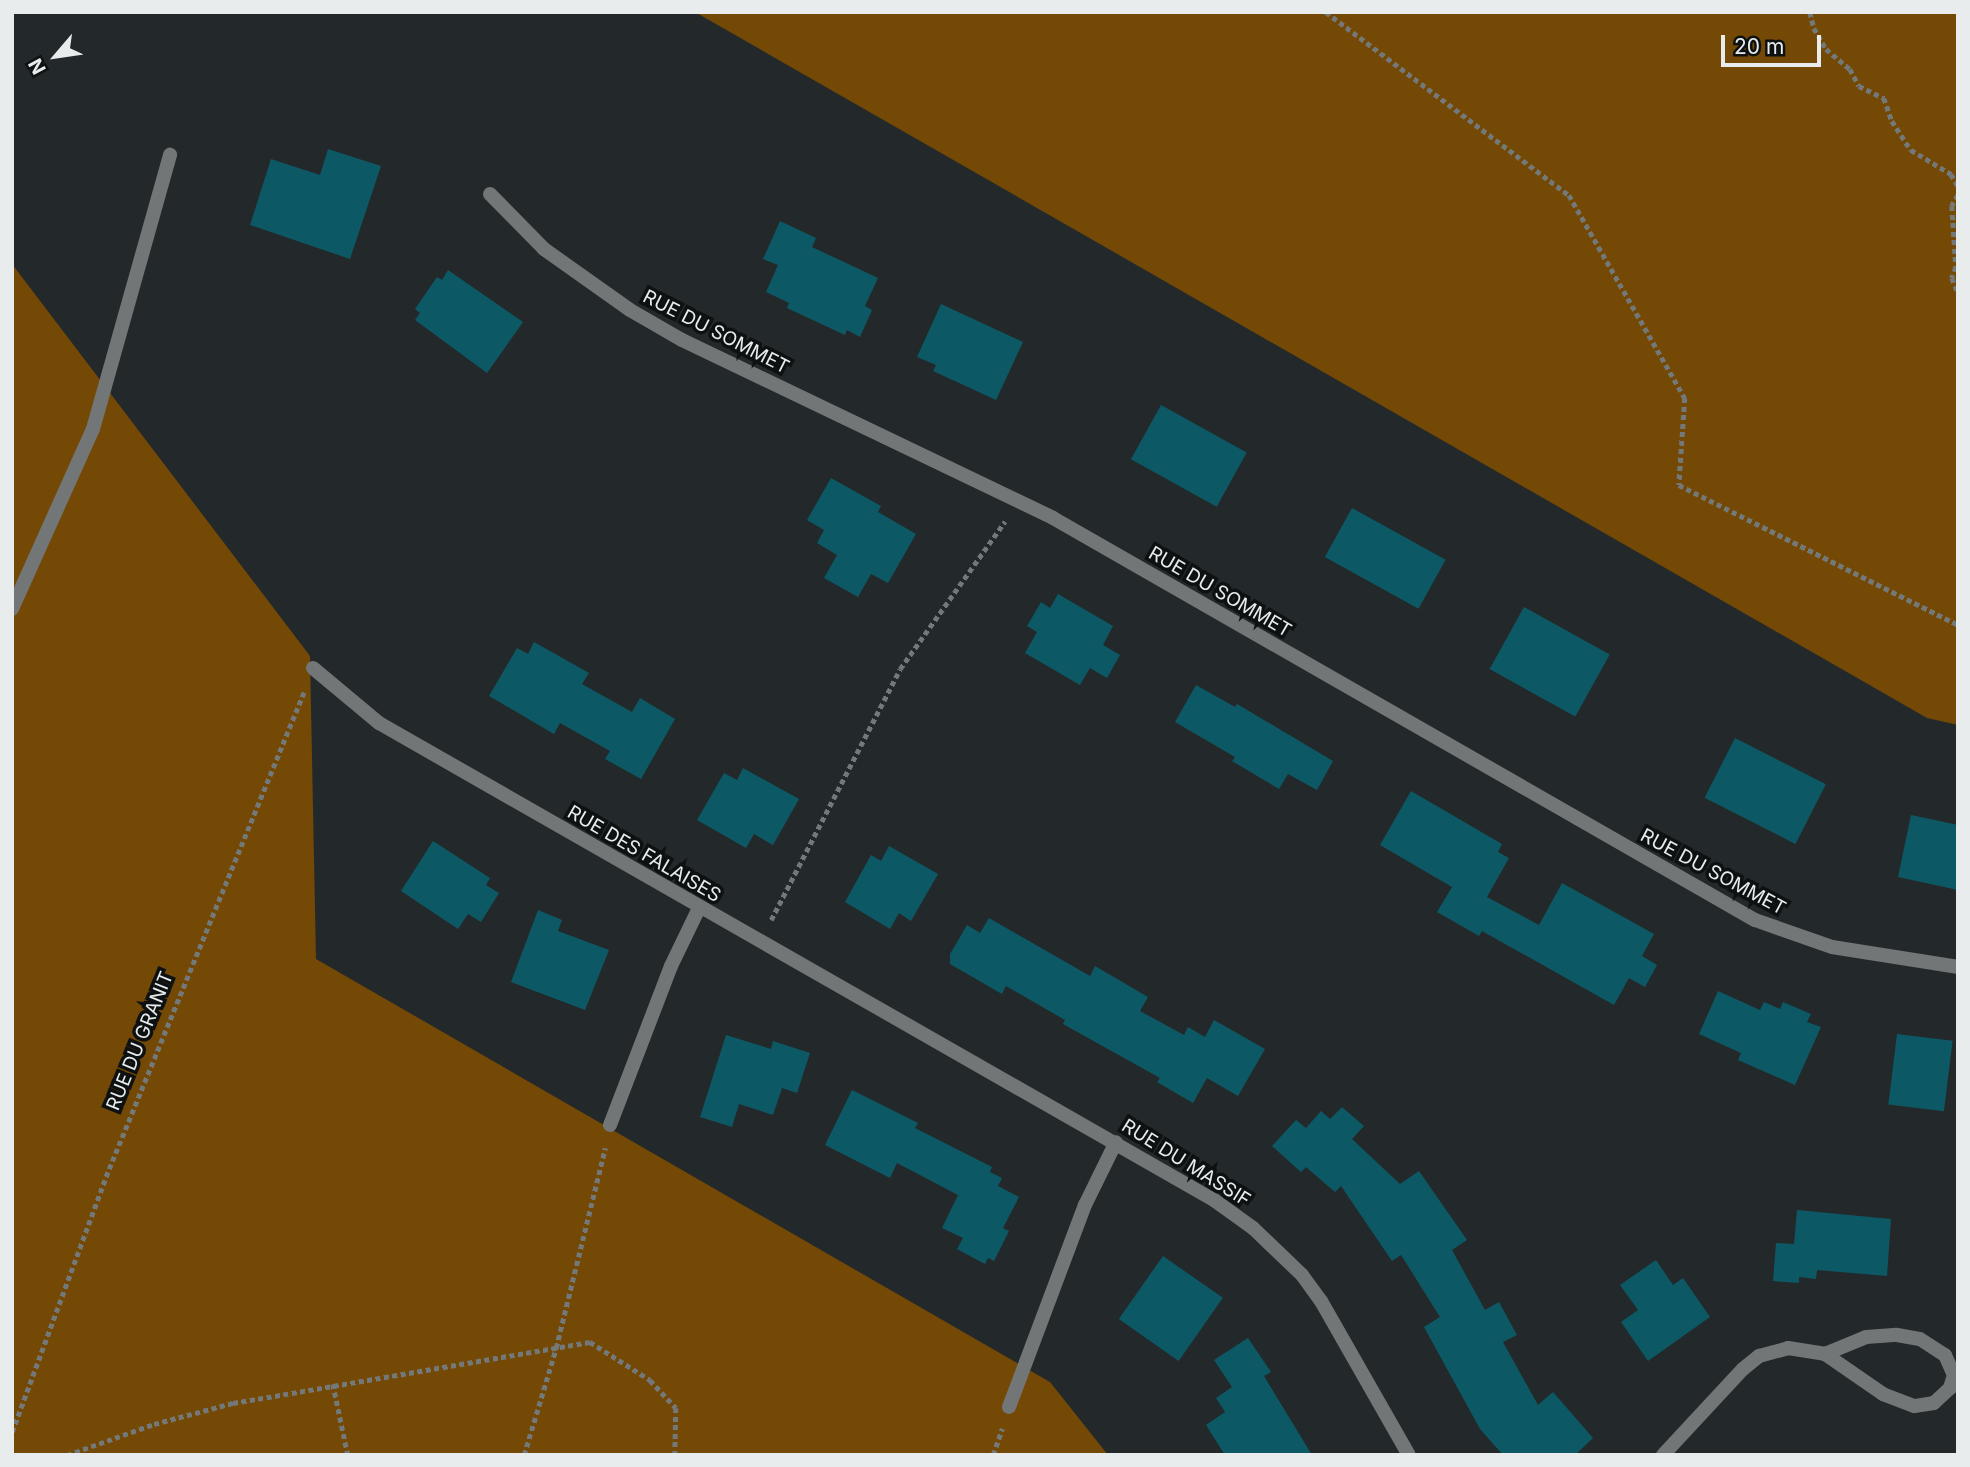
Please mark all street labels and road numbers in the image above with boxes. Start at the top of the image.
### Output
street label: RUE DU SOMMET [639,285,793,379]
street label: RUE DU SOMMET [1145,542,1295,642]
street label: RUE DES FALAISES [563,801,725,907]
street label: RUE DU SOMMET [1637,824,1789,920]
street label: RUE DU GRANIT [102,968,178,1114]
street label: RUE DU MASSIF [1118,1114,1254,1212]

